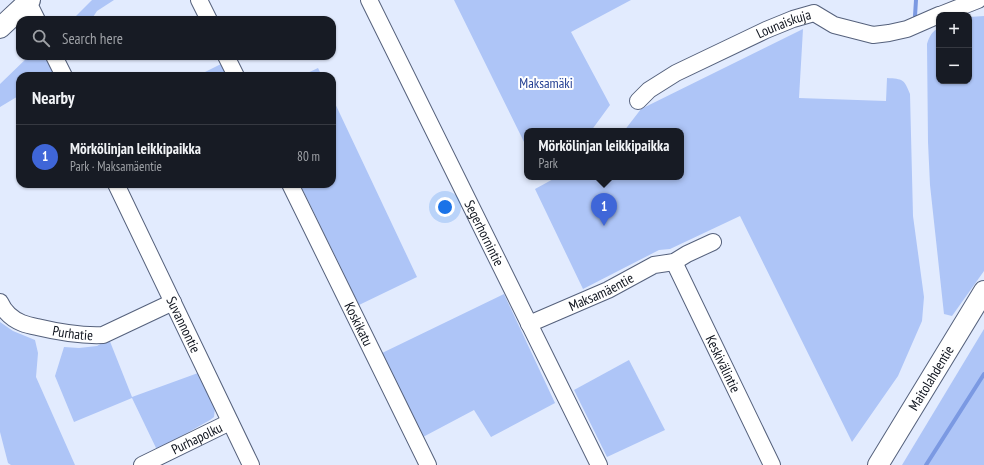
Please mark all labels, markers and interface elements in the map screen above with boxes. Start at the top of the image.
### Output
street label: Lounaiskuja [753,5,813,42]
map controls [936,12,972,84]
button: + [936,12,972,48]
search box [16,16,336,60]
icon: search [30,27,52,49]
text: Search here [62,29,123,48]
button: − [936,48,972,84]
park label: Maksamäki [519,74,573,92]
text: Nearby [32,87,75,109]
popup [524,128,684,180]
text: Mörkölinjan leikkipaikka [539,136,669,155]
text: Mörkölinjan leikkipaikka [70,139,201,158]
text: 1 [42,148,48,165]
text: 80 m [297,148,320,165]
text: Park [539,155,558,172]
text: Park · Maksamäentie [70,158,162,175]
pin: 1 [591,193,617,226]
your location [435,197,455,217]
street label: Segerhornintie [460,197,508,269]
street label: Maksamäentie [566,269,637,315]
street label: Suvannontie [162,294,205,356]
street label: Koskikatu [340,299,377,349]
street label: Purhatie [51,322,93,344]
street label: Keskivälintie [702,332,745,396]
street label: Maitolahdentie [904,342,958,414]
street label: Purhapolku [168,418,225,458]

